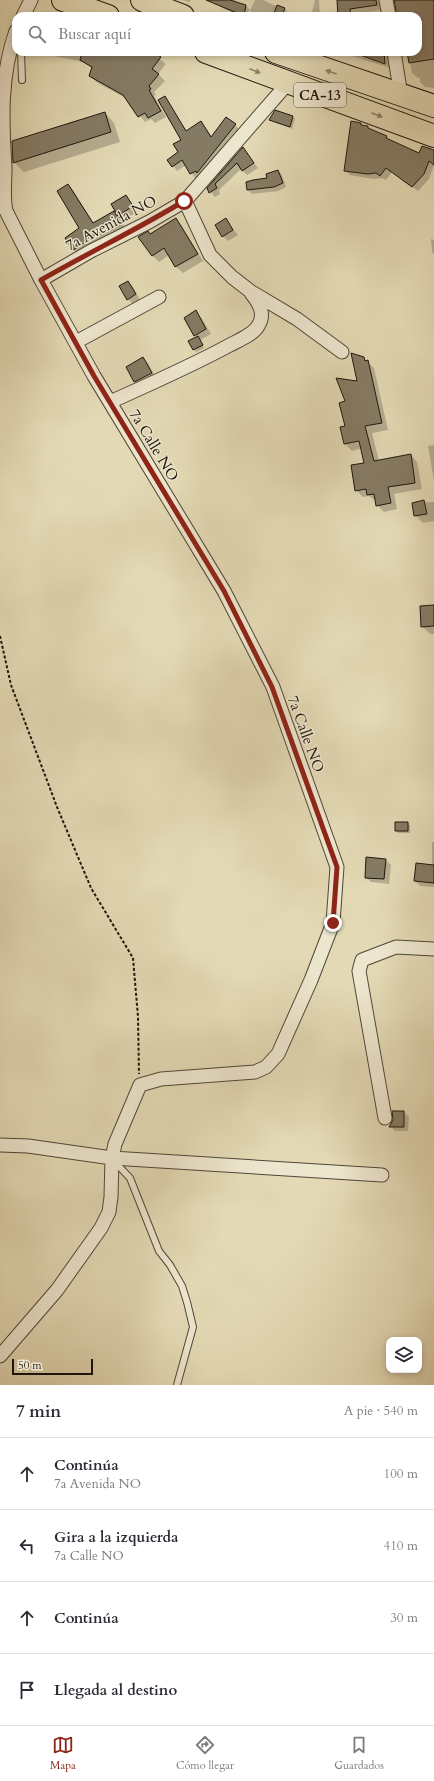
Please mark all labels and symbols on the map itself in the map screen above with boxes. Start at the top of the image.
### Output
one-way arrow [250,68,262,74]
one-way arrow [324,69,336,75]
road number: CA-13 [294,83,346,107]
one-way arrow [372,113,384,119]
street label: 7a Avenida NO [62,191,160,255]
route start [175,192,193,210]
street label: 7a Calle NO [125,405,183,485]
street label: 7a Calle NO [283,693,329,775]
route end [324,914,342,932]
scale bar [12,1357,93,1376]

